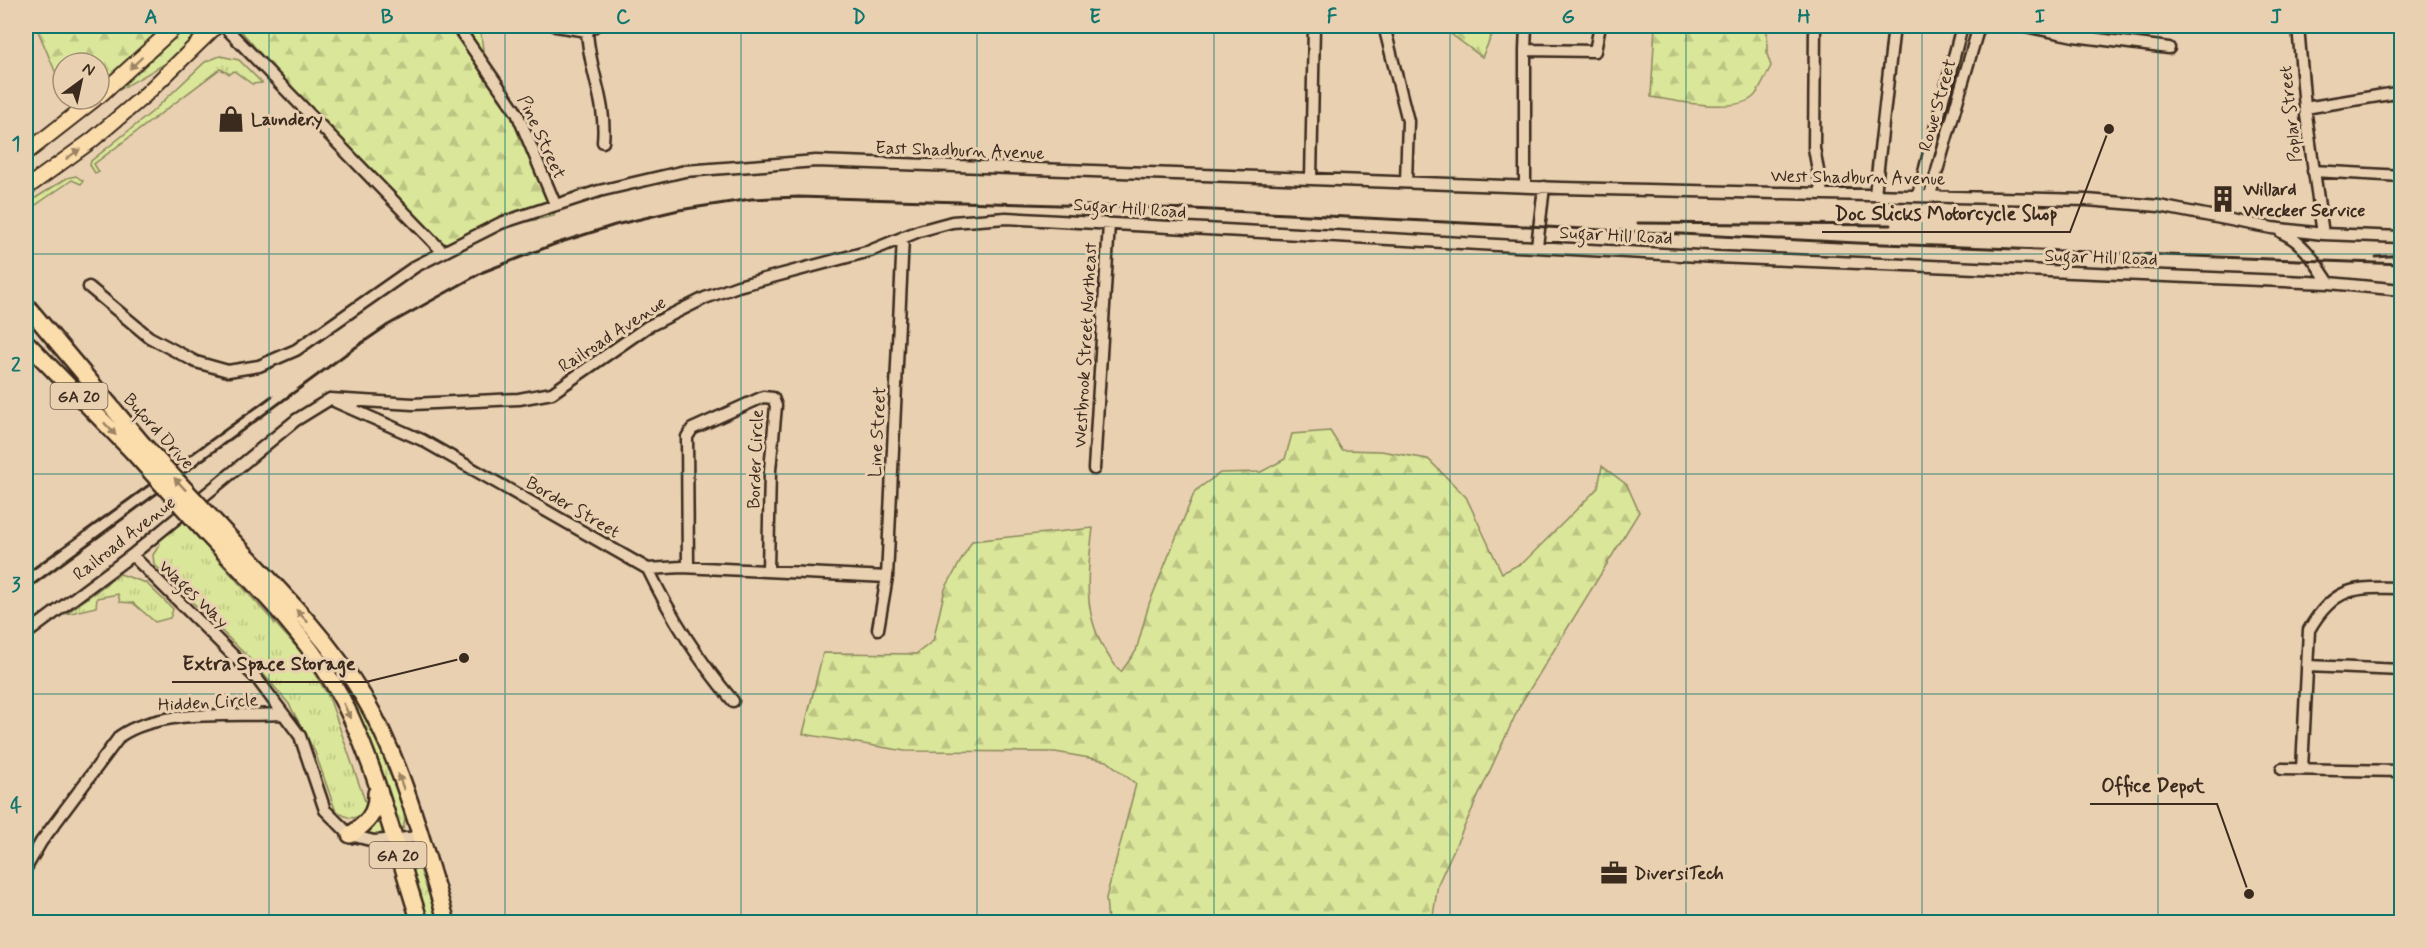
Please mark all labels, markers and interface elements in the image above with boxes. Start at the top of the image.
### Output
text: A [144,4,158,31]
text: B [381,4,394,31]
text: C [616,4,631,31]
text: D [852,4,866,31]
text: E [1089,4,1101,31]
text: F [1327,4,1338,31]
text: G [1561,4,1575,31]
text: H [1797,4,1811,31]
text: I [2035,4,2045,31]
text: J [2270,4,2282,31]
north arrow [51,51,111,111]
one-way arrow [129,56,143,70]
street label: Rowe Street [1913,56,1963,154]
text: N [78,58,99,81]
street label: Poplar Street [2274,64,2308,163]
street label: Pine Street [511,92,571,183]
shop icon: Laundery [216,104,246,134]
place label: Laundery [251,108,323,132]
text: 1 [12,131,20,158]
street label: East Shadburn Avenue [875,136,1045,166]
one-way arrow [65,148,81,160]
street label: West Shadburn Avenue [1770,164,1946,192]
place label: Willard Wrecker Service [2242,178,2365,223]
building icon: Willard Wrecker Service [2208,184,2238,214]
street label: Sugar Hill Road [1072,193,1187,227]
callout: Doc Slicks Motorcycle Shop [1822,194,2070,232]
text: Doc Slicks Motorcycle Shop [1835,201,2057,228]
street label: Sugar Hill Road [1559,221,1673,253]
street label: Westbrook Street Northeast [1069,241,1103,449]
street label: Sugar Hill Road [2044,244,2158,274]
street label: Railroad Avenue [554,291,671,379]
text: 2 [11,352,21,379]
road number: GA 20 [50,383,107,409]
street label: Line Street [864,386,892,478]
street label: Buford Drive [116,388,199,476]
street label: Border Circle [742,409,770,509]
one-way arrow [103,421,117,436]
street label: Border Street [521,471,624,545]
one-way arrow [174,477,187,492]
street label: Railroad Avenue [68,491,181,586]
street label: Wages Way [152,555,234,636]
text: 3 [11,572,21,599]
one-way arrow [295,608,309,623]
callout: Extra Space Storage [172,644,366,682]
text: Extra Space Storage [182,651,356,678]
street label: Hidden Circle [157,688,259,718]
one-way arrow [342,703,351,720]
callout: Office Depot [2090,766,2217,804]
one-way arrow [396,773,405,791]
text: Office Depot [2101,773,2206,800]
text: 4 [10,793,22,820]
road number: GA 20 [370,842,426,868]
office icon: DiversiTech [1599,858,1629,888]
place label: DiversiTech [1634,862,1724,886]

